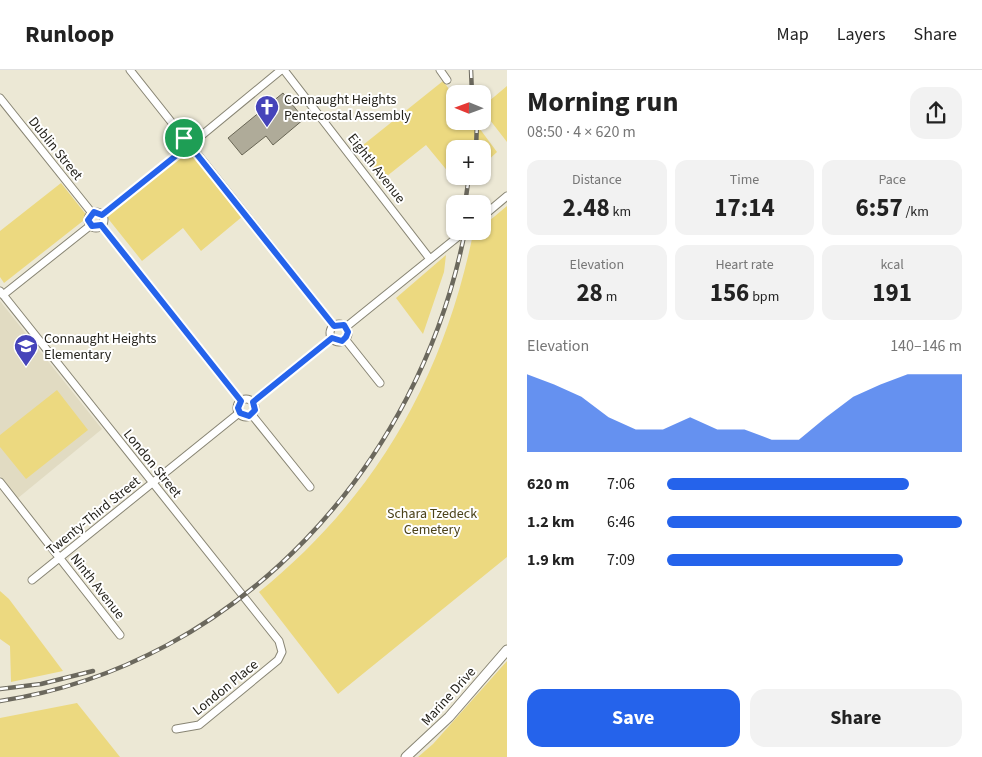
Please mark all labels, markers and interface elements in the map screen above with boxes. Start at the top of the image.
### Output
text: Runloop [25,17,114,52]
text: Map [777,22,809,47]
text: Layers [837,22,886,47]
text: Share [914,22,957,47]
text: Morning run [527,82,678,122]
north arrow [446,85,491,130]
map controls [446,85,491,240]
button: share [910,87,962,139]
place label: Connaught Heights Pentecostal Assembly [284,90,411,126]
church icon: Connaught Heights Pentecostal Assembly [254,94,280,128]
street label: Dublin Street [23,113,87,185]
pin [163,117,205,159]
text: 08:50 · 4 × 620 m [527,121,636,143]
icon: arrive [170,124,198,152]
street label: Eighth Avenue [343,129,410,208]
button: + [446,140,491,185]
text: Distance [572,170,622,190]
text: Time [730,170,759,190]
text: Pace [878,170,906,190]
text: 2.48 [563,190,610,226]
text: 17:14 [714,190,775,226]
text: 6:57 [855,190,903,226]
button: − [446,195,491,240]
text: km [610,202,631,222]
text: /km [903,202,929,222]
text: Elevation [570,255,624,275]
text: Heart rate [715,255,774,275]
text: kcal [880,255,904,275]
text: 28 [576,275,603,311]
text: 156 [710,275,749,311]
text: 191 [872,275,912,311]
text: m [603,287,617,307]
text: bpm [749,287,779,307]
place label: Connaught Heights Elementary [44,329,157,365]
school or university icon: Connaught Heights Elementary [13,333,39,367]
text: Elevation [527,335,589,357]
text: 140–146 m [890,335,962,357]
street label: London Street [118,425,186,502]
street label: Twenty-Third Street [42,471,145,560]
text: 620 m [527,473,569,495]
text: 7:06 [607,473,635,495]
park label: Schara Tzedeck Cemetery [387,504,477,540]
text: 1.2 km [527,511,574,533]
text: 6:46 [607,511,635,533]
text: 1.9 km [527,549,574,571]
text: 7:09 [607,549,635,571]
street label: Ninth Avenue [65,550,129,624]
street label: London Place [189,655,263,721]
street label: Marine Drive [417,663,481,731]
button: Save [527,689,740,747]
button: Share [750,689,962,747]

